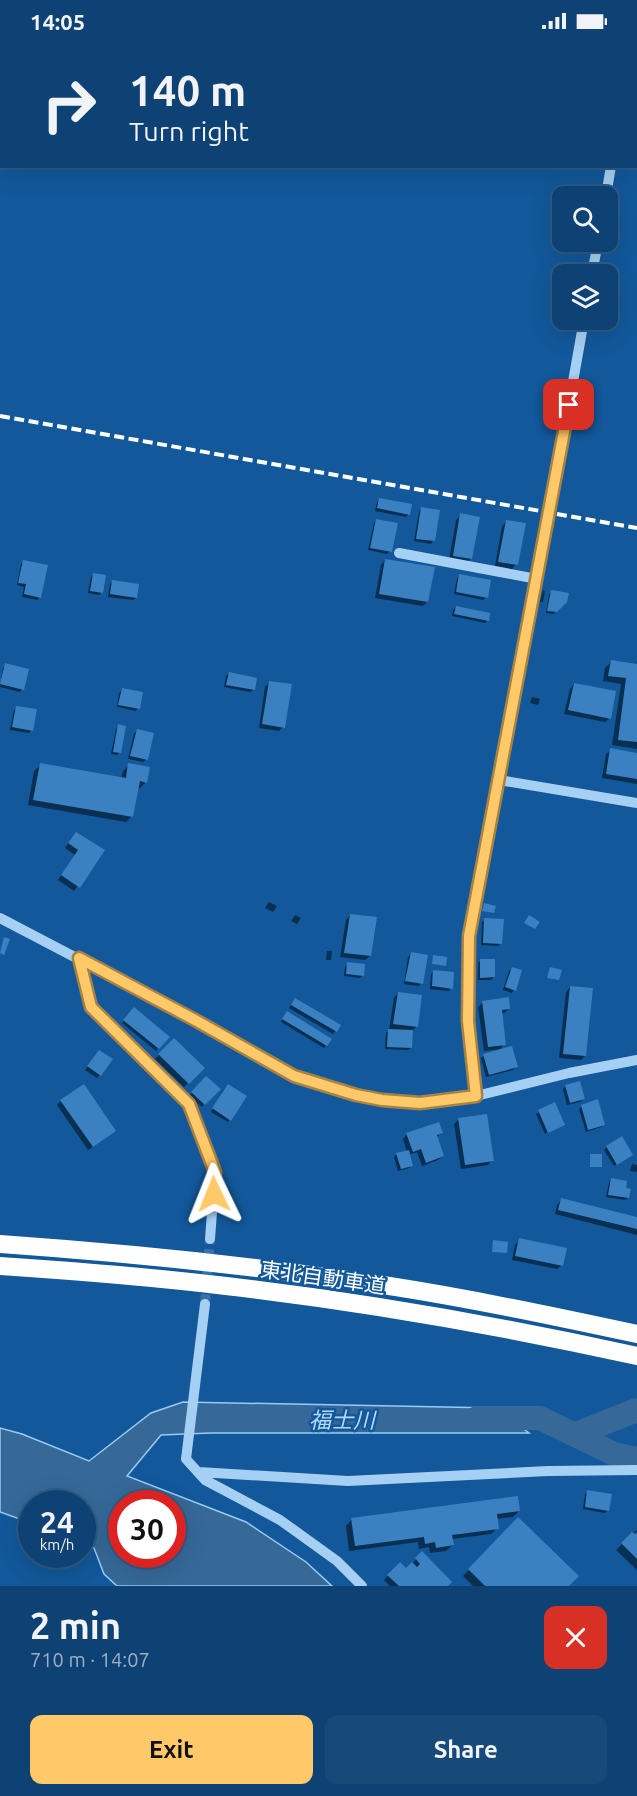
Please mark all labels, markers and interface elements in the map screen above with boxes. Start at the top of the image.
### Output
text: 14:05 [30,9,85,34]
icon: right [30,66,108,144]
text: 140 m [129,67,246,114]
text: Turn right [129,116,249,146]
map controls [552,186,618,330]
button: search [552,186,618,252]
button: layers [552,264,618,330]
pin [543,379,594,430]
icon: arrive [552,388,585,421]
position arrow [182,1162,246,1226]
street label: 東北自動車道 [259,1256,387,1298]
water label: 福士川 [309,1407,377,1432]
speed limit sign: 30 [108,1490,186,1568]
text: 24 [40,1505,74,1539]
text: km/h [40,1536,74,1553]
text: 2 min [30,1605,121,1646]
button: close [544,1606,607,1669]
text: 710 m · 14:07 [30,1648,150,1671]
button: Exit [30,1715,313,1784]
button: Share [325,1715,607,1784]

